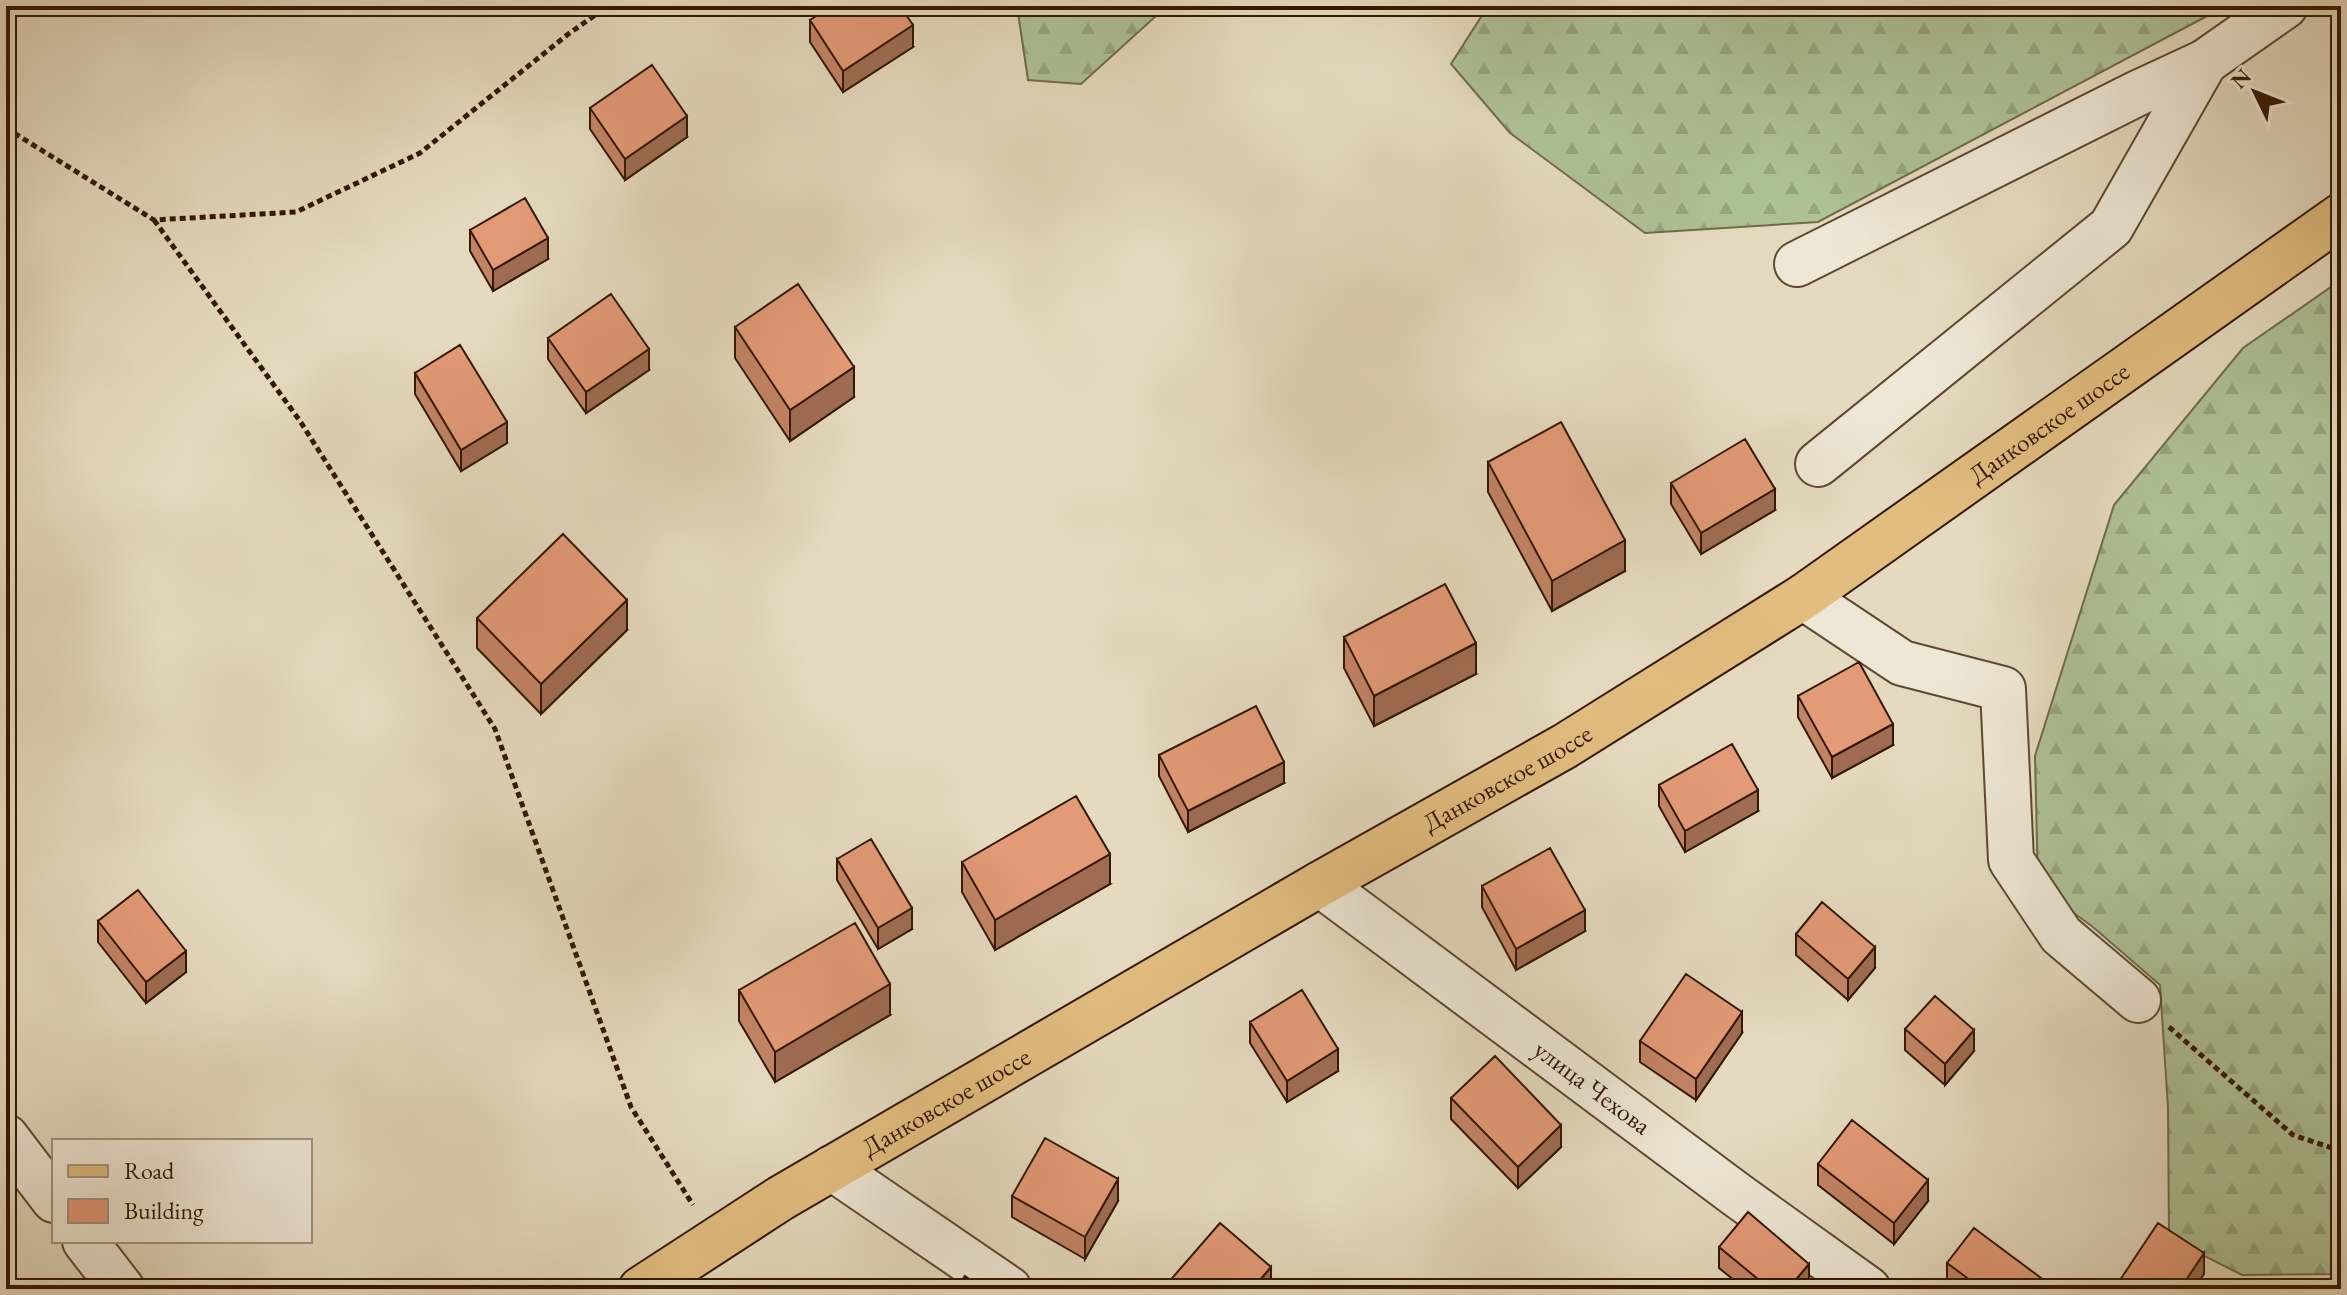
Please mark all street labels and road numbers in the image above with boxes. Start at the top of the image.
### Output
street label: Данковское шоссе [1962,354,2136,492]
street label: Данковское шоссе [1417,716,1598,840]
street label: улица Чехова [1527,1032,1659,1143]
street label: Данковское шоссе [856,1039,1037,1164]

